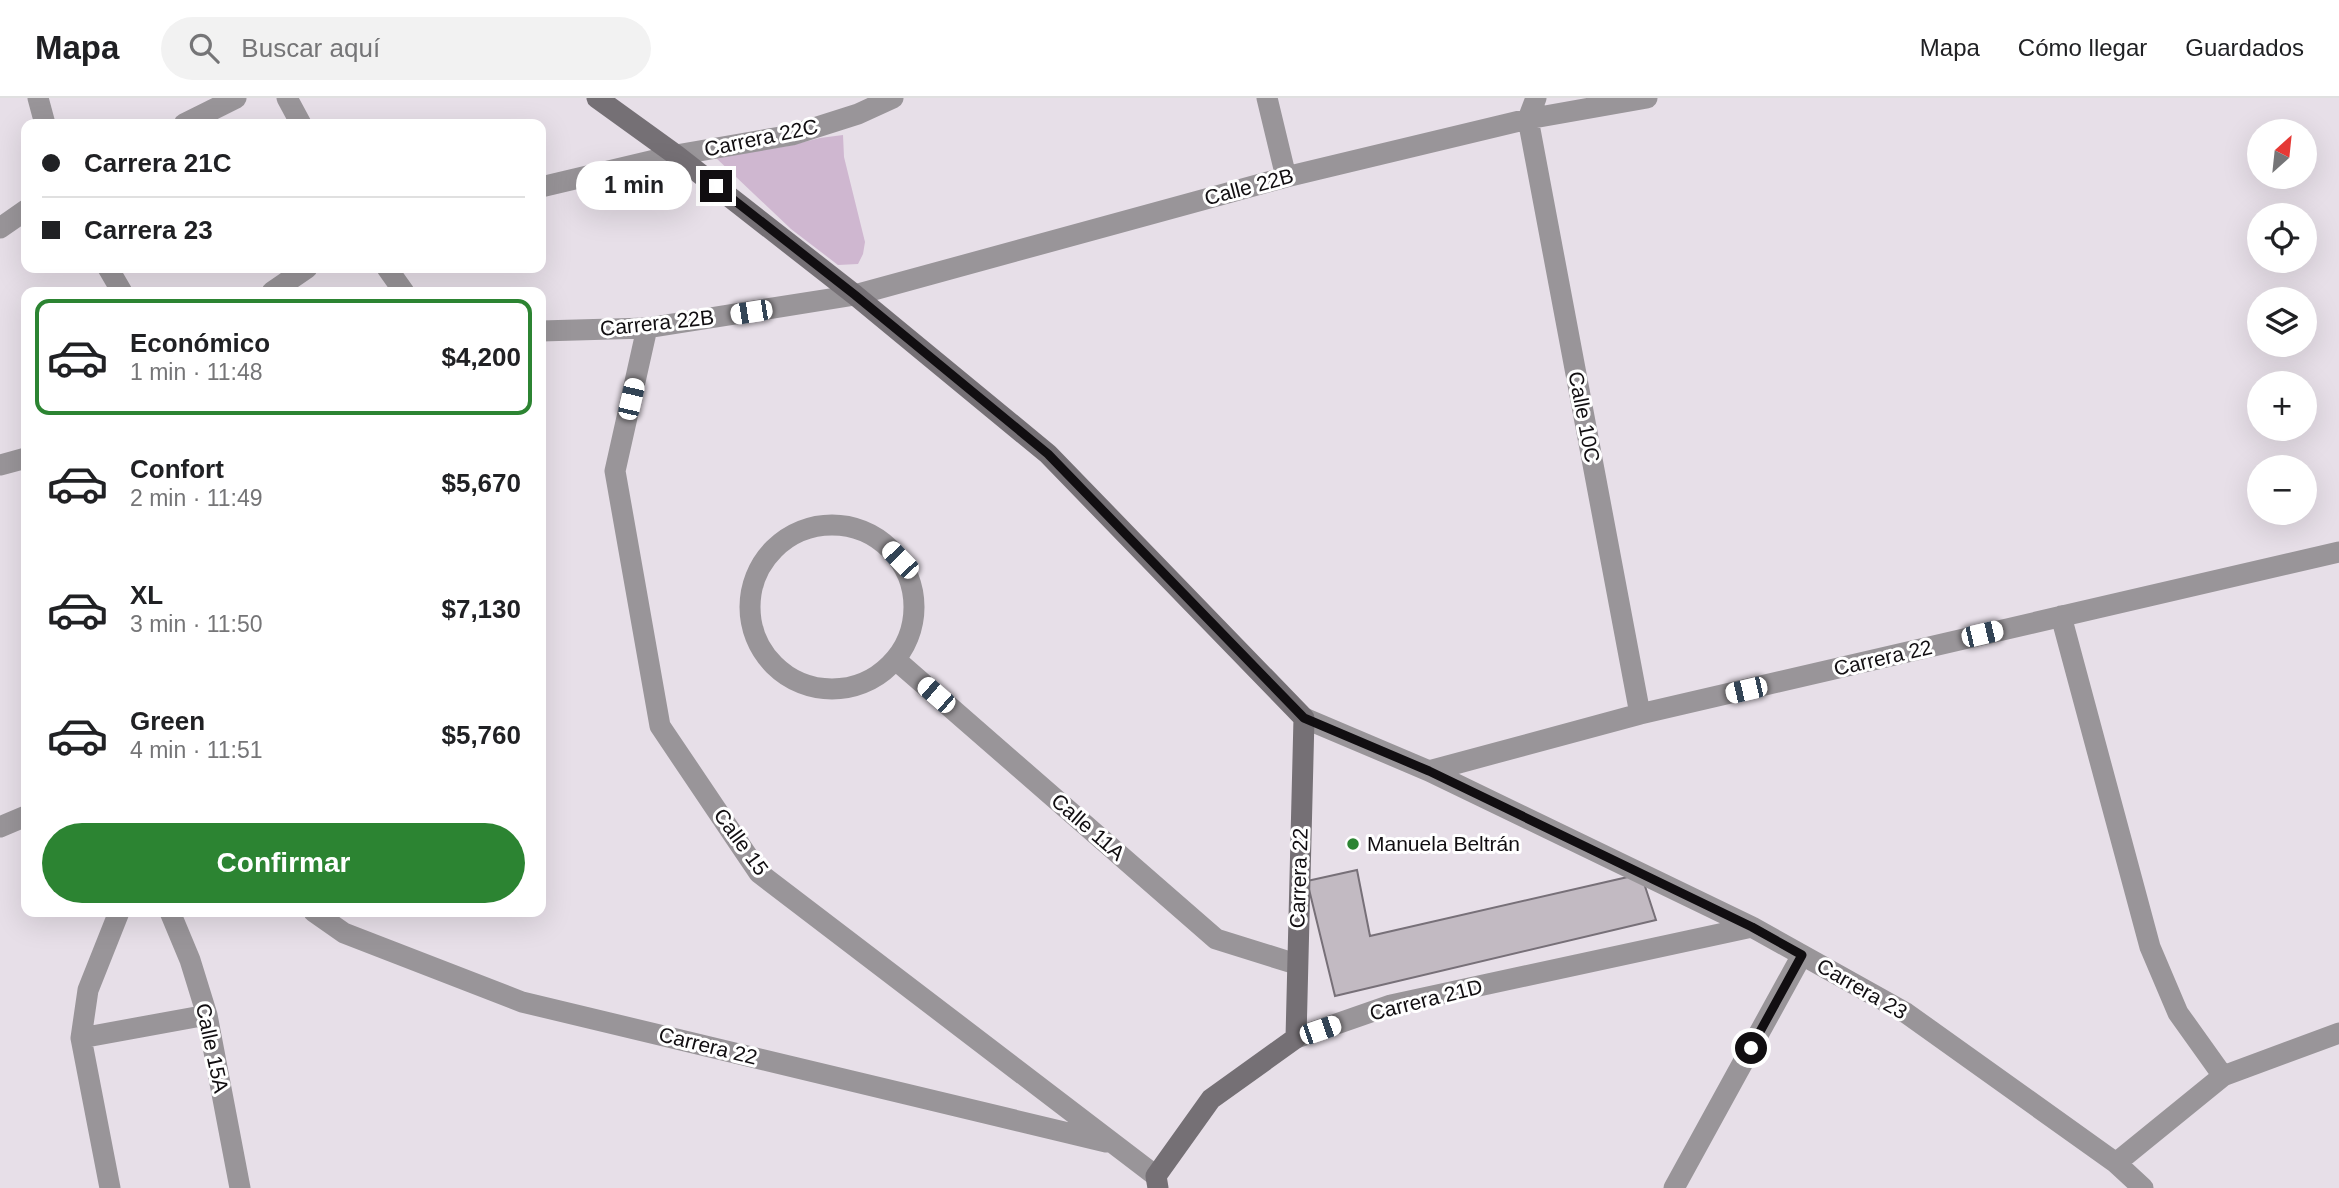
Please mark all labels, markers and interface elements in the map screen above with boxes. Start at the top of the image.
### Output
search box [161,17,651,80]
text: Mapa [35,29,119,66]
icon: search [185,29,223,67]
text: Buscar aquí [241,33,380,63]
text: Mapa [1920,34,1980,61]
text: Cómo llegar [2018,34,2147,61]
text: Guardados [2185,34,2304,61]
street label: Carrera 22C [702,114,820,161]
north arrow [2247,119,2317,189]
map controls [2247,119,2317,525]
text: Carrera 21C [84,148,231,178]
callout: 1 min [576,162,692,210]
street label: Calle 22B [1202,164,1296,209]
route end [700,170,732,202]
text: 1 min [604,172,664,198]
button: locate [2247,203,2317,273]
text: Carrera 23 [84,215,213,245]
button: layers [2247,287,2317,357]
car [729,298,774,326]
street label: Carrera 22B [599,305,715,340]
icon: car [46,326,109,389]
text: Económico [130,328,270,358]
text: $4,200 [441,342,521,372]
text: 1 min · 11:48 [130,359,263,385]
street label: Calle 10C [1564,369,1605,464]
button: + [2247,371,2317,441]
car [617,376,646,422]
icon: car [46,452,109,515]
text: Confort [130,454,224,484]
button: − [2247,455,2317,525]
text: $5,670 [441,468,521,498]
text: 2 min · 11:49 [130,485,263,511]
car [878,538,923,582]
icon: car [46,578,109,641]
text: XL [130,580,163,610]
text: $7,130 [441,594,521,624]
text: 3 min · 11:50 [130,611,263,637]
car [1960,619,2005,649]
street label: Carrera 22 [1831,635,1934,680]
car [914,673,959,717]
car [1724,675,1769,705]
icon: car [46,704,109,767]
text: Green [130,706,205,736]
text: $5,760 [441,720,521,750]
text: 4 min · 11:51 [130,737,263,763]
street label: Calle 11A [1047,789,1130,865]
street label: Calle 15 [709,804,773,880]
button: Confirmar [42,823,525,903]
street label: Carrera 22 [1285,827,1312,929]
place label: Manuela Beltrán [1367,832,1520,855]
marker: Manuela Beltrán [1345,836,1361,852]
street label: Carrera 23 [1813,954,1911,1024]
street label: Carrera 21D [1367,974,1485,1025]
street label: Calle 15A [192,1001,233,1095]
car [1297,1013,1344,1047]
street label: Carrera 22 [657,1022,760,1069]
route start [1735,1032,1767,1064]

